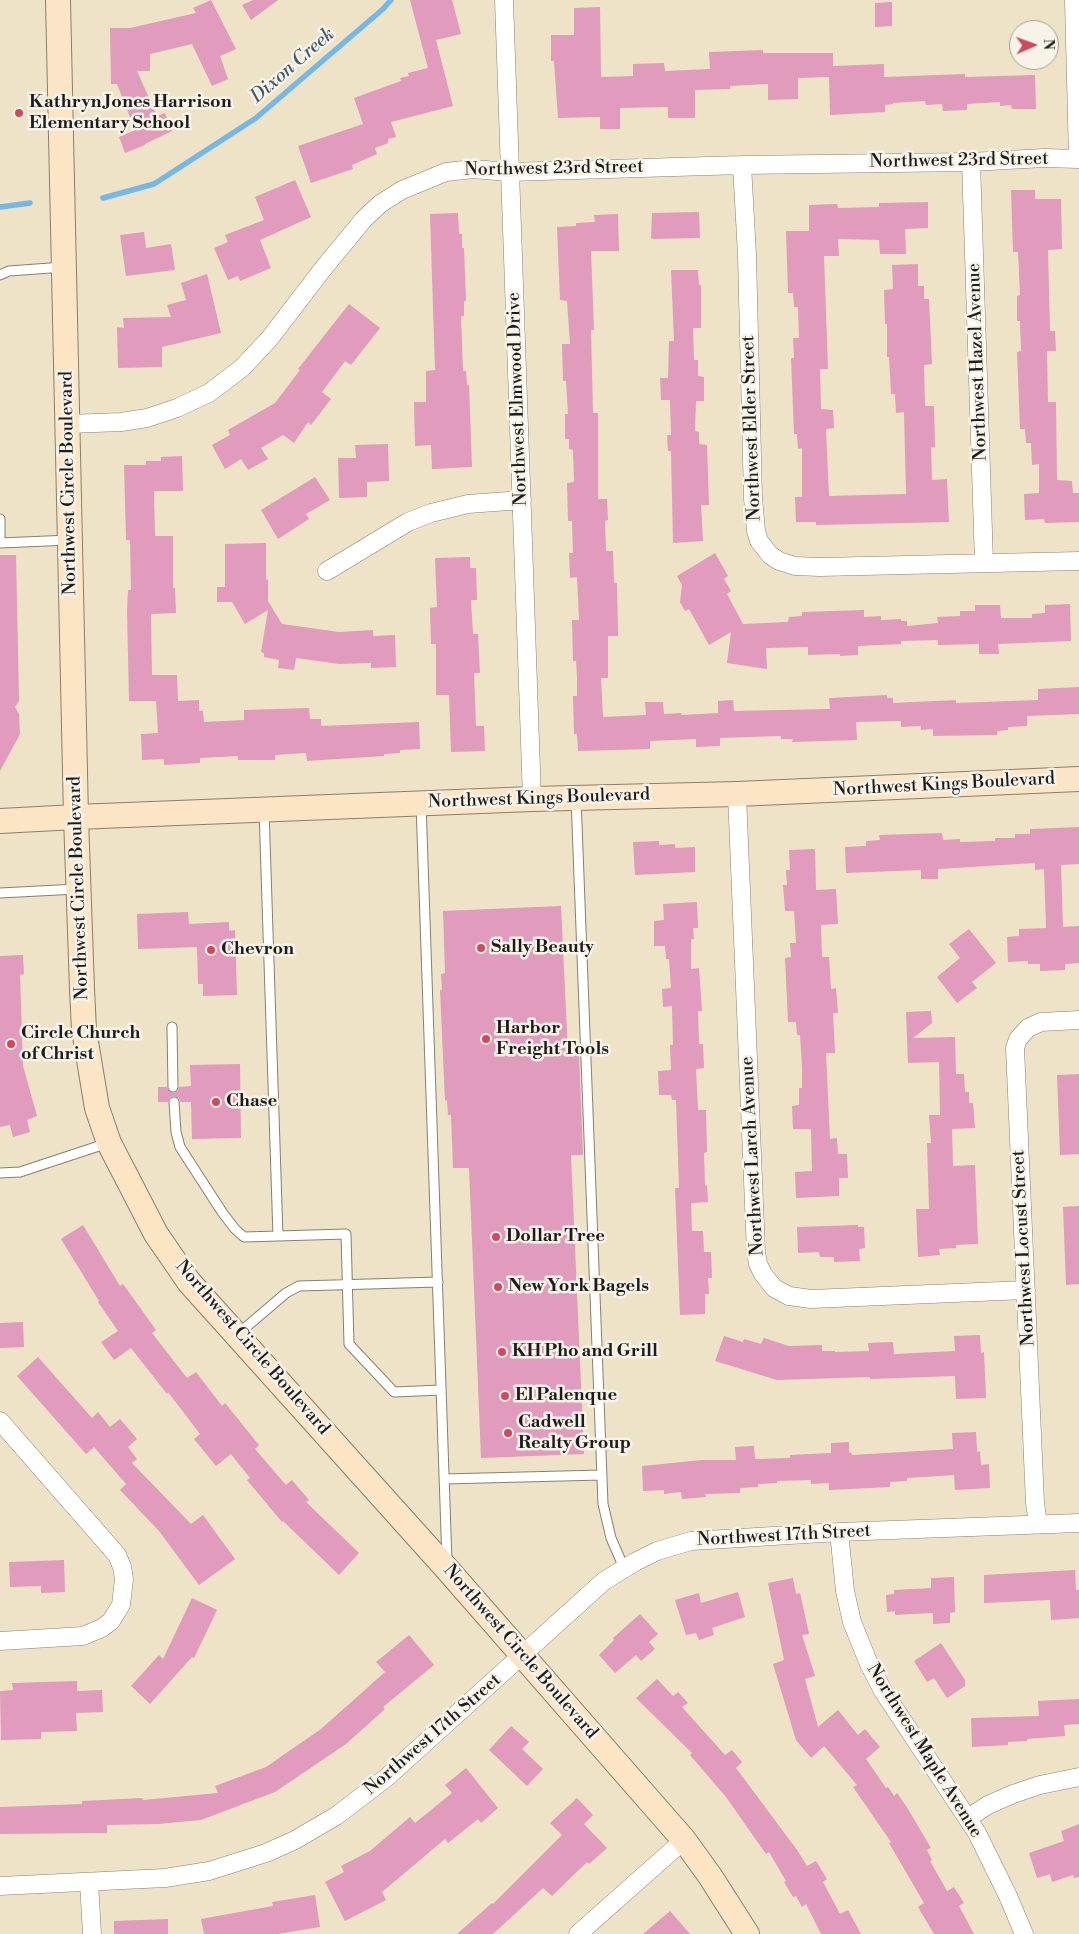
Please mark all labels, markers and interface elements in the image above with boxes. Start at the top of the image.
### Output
north arrow [1009,20,1059,70]
water label: Dixon Creek [246,23,340,109]
text: N [1039,39,1057,50]
place label: Kathryn Jones Harrison Elementary School [29,92,232,134]
marker: Kathryn Jones Harrison Elementary School [13,107,25,119]
street label: Northwest 23rd Street [869,149,1049,173]
street label: Northwest 23rd Street [464,157,644,181]
street label: Northwest Hazel Avenue [964,263,992,461]
street label: Northwest Elmwood Drive [503,292,533,506]
street label: Northwest Elder Street [738,335,766,521]
street label: Northwest Circle Boulevard [56,371,82,595]
street label: Northwest Kings Boulevard [832,768,1056,802]
street label: Northwest Circle Boulevard [64,775,94,1001]
street label: Northwest Kings Boulevard [428,784,650,814]
place label: Sally Beauty [491,937,594,959]
place label: Chevron [221,939,294,961]
marker: Sally Beauty [475,942,487,954]
marker: Chevron [205,944,217,956]
place label: Harbor Freight Tools [496,1018,609,1060]
place label: Circle Church of Christ [21,1023,140,1066]
marker: Harbor Freight Tools [480,1033,492,1045]
marker: Circle Church of Christ [5,1038,17,1050]
street label: Northwest Larch Avenue [737,1056,769,1256]
place label: Chase [226,1091,277,1113]
marker: Chase [210,1096,222,1108]
street label: Northwest Locust Street [1008,1149,1040,1347]
place label: Dollar Tree [506,1226,605,1248]
marker: Dollar Tree [490,1231,502,1243]
street label: Northwest Circle Boulevard [170,1256,334,1440]
place label: New York Bagels [508,1276,649,1298]
marker: New York Bagels [492,1281,504,1293]
place label: KH Pho and Grill [512,1341,658,1363]
marker: KH Pho and Grill [496,1346,508,1358]
place label: El Palenque [515,1385,617,1407]
marker: El Palenque [499,1390,511,1402]
place label: Cadwell Realty Group [518,1412,631,1455]
marker: Cadwell Realty Group [502,1427,514,1439]
street label: Northwest 17th Street [697,1521,871,1551]
street label: Northwest Circle Boulevard [438,1560,602,1744]
street label: Northwest Maple Avenue [862,1660,986,1842]
street label: Northwest 17th Street [360,1670,506,1800]

